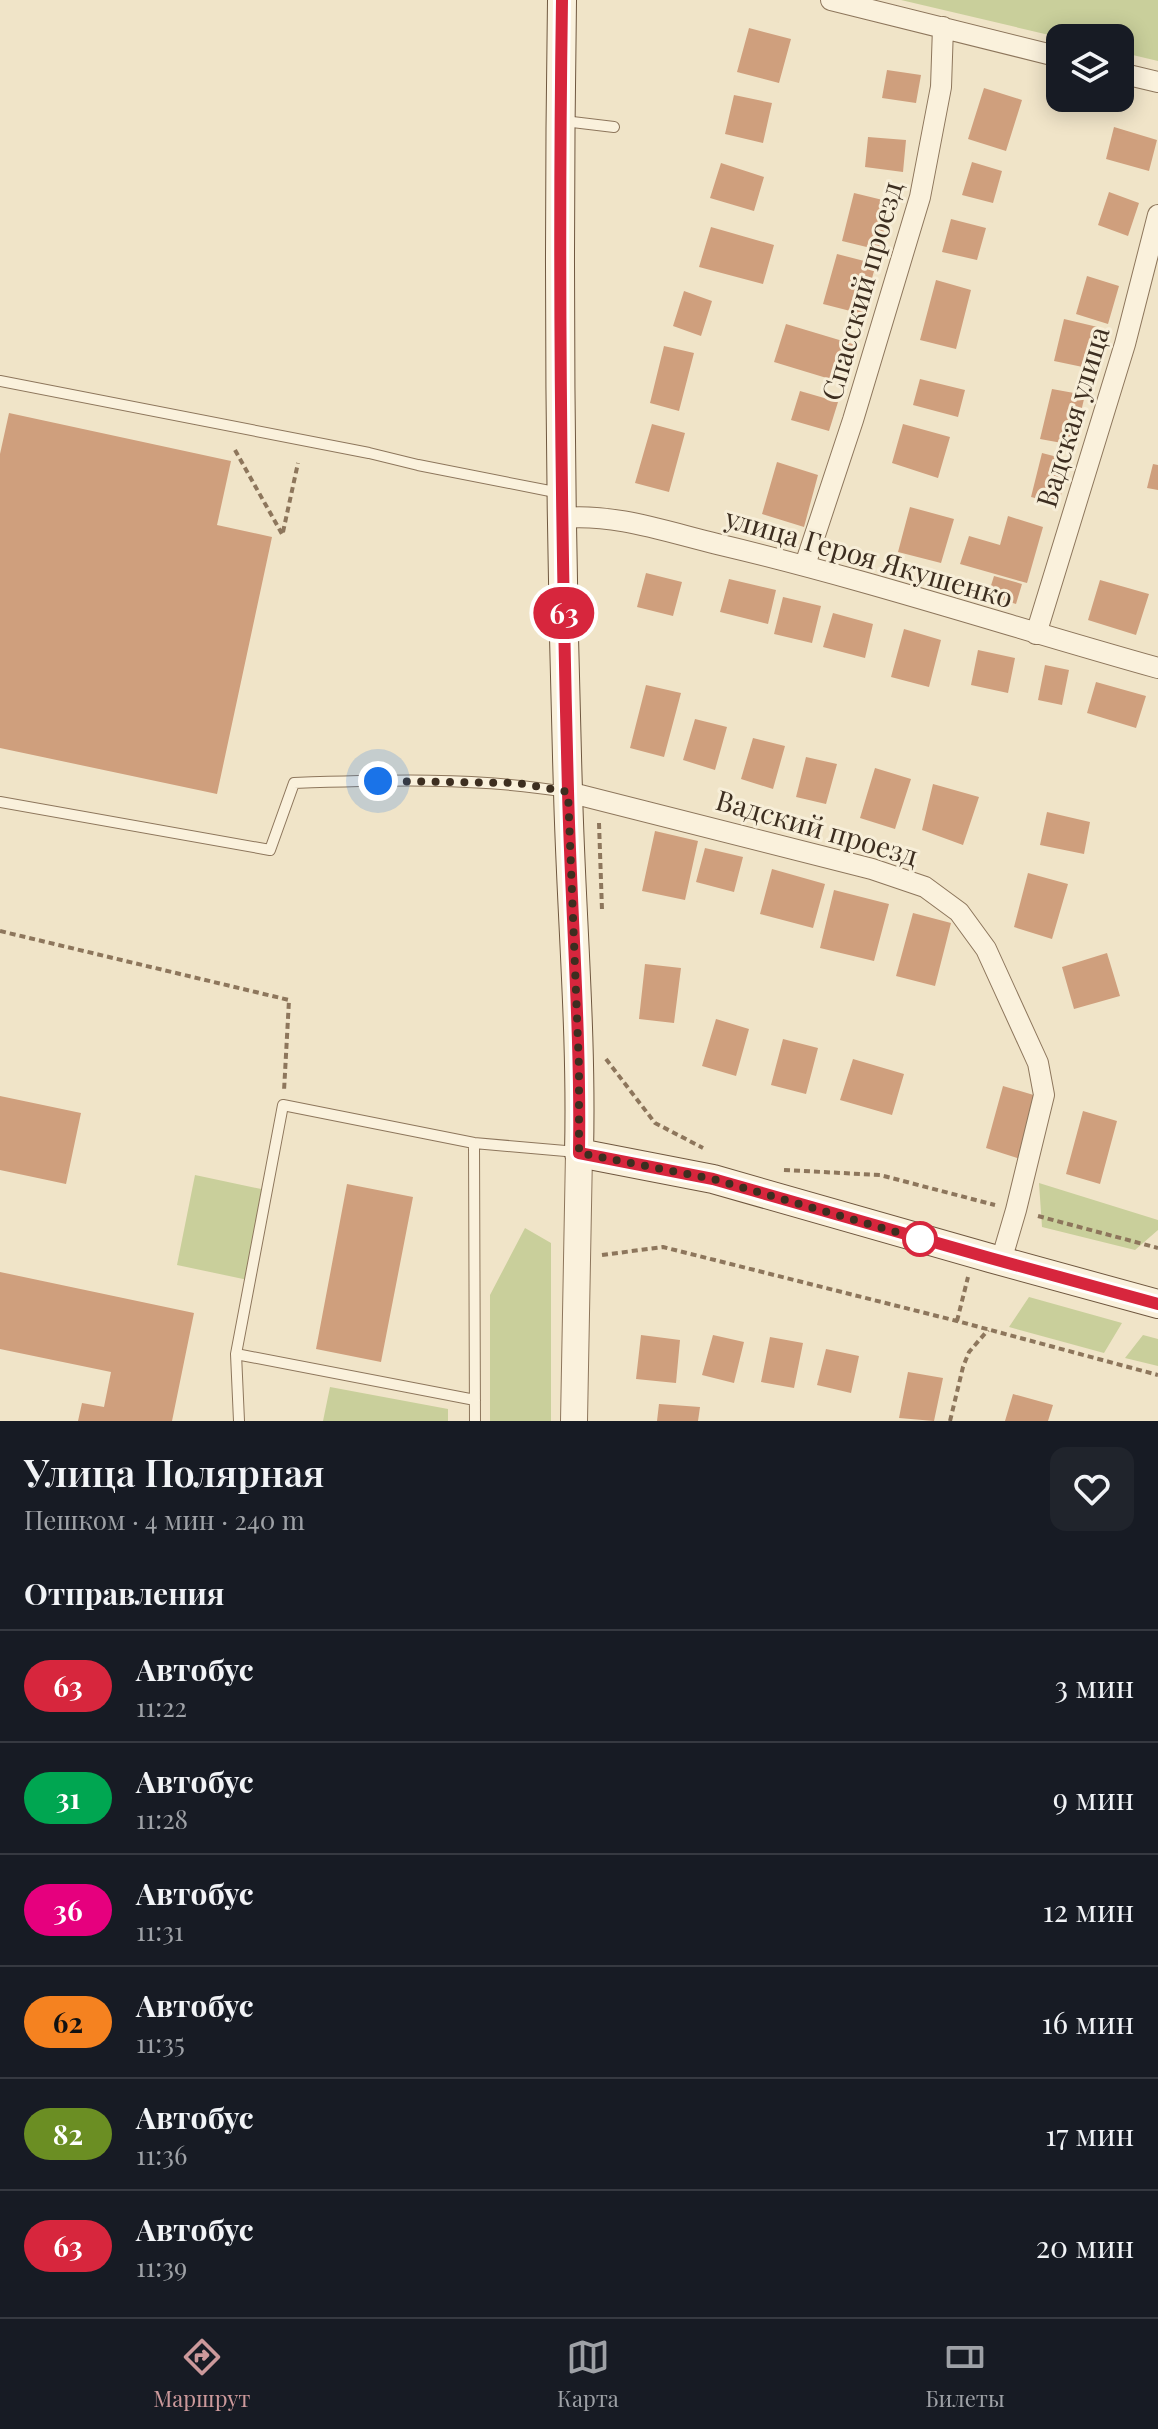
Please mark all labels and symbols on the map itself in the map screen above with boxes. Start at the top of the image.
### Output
street label: Спасский проезд [812,176,910,404]
street label: Вадская улица [1027,322,1117,512]
street label: улица Героя Якушенко [720,498,1017,615]
line badge: 63 [528,587,600,639]
your location [358,761,398,801]
street label: Вадский проезд [712,780,923,873]
unlabelled marker [903,1222,937,1256]

